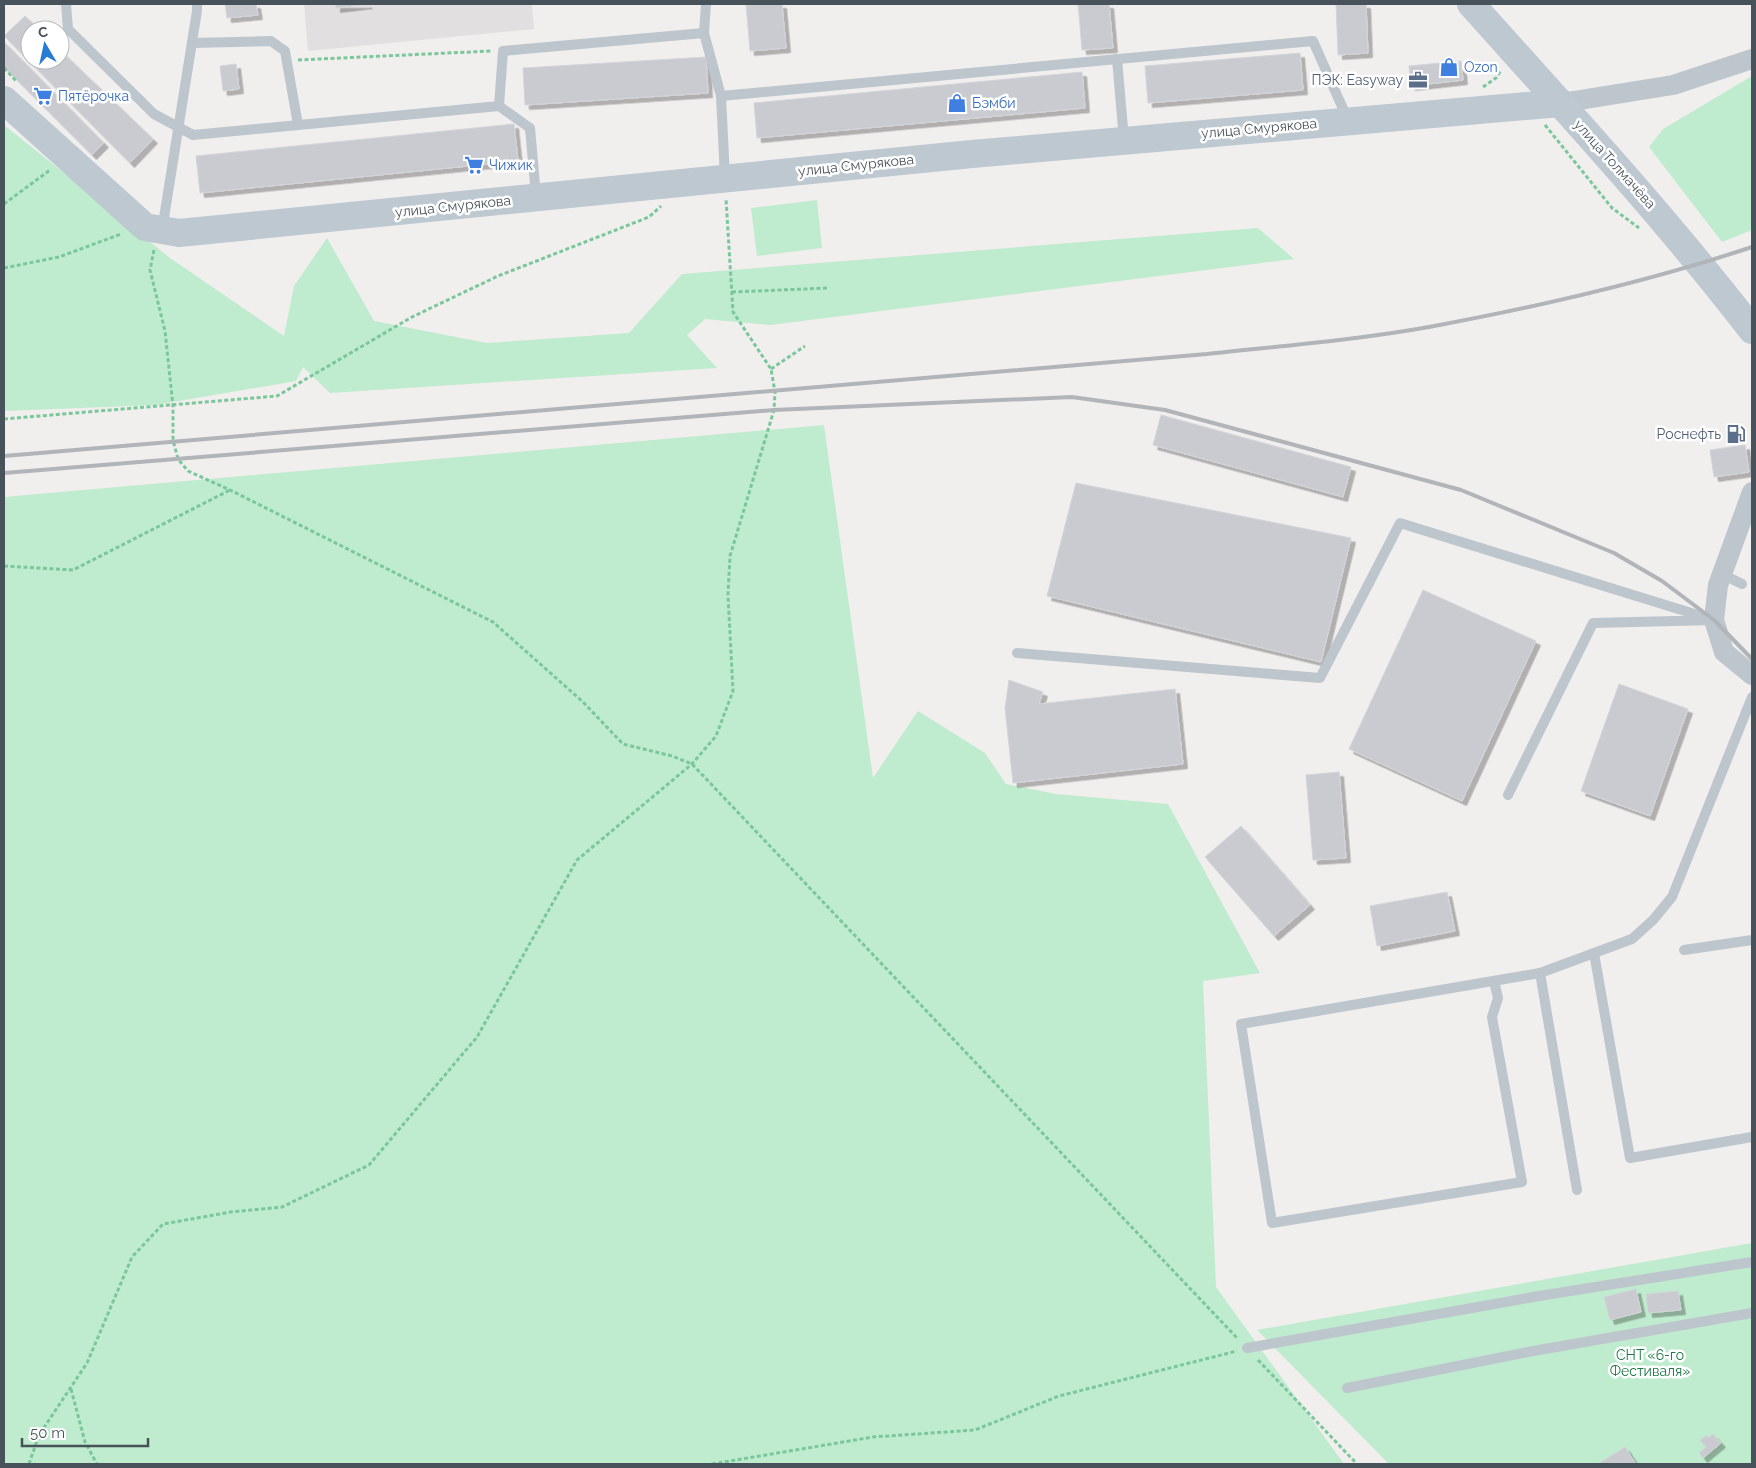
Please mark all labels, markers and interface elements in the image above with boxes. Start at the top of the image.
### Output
north arrow [20,20,70,70]
text: С [37,23,49,41]
shop icon: Ozon [1438,56,1460,78]
place label: Ozon [1464,59,1498,75]
office icon: ПЭК: Easyway [1407,69,1429,91]
place label: ПЭК: Easyway [1311,72,1403,88]
supermarket icon: Пятёрочка [32,85,54,107]
place label: Пятёрочка [58,88,129,104]
shop icon: Бэмби [946,92,968,114]
place label: Бэмби [972,95,1016,111]
street label: улица Смурякова [1200,115,1318,141]
street label: улица Толмачёва [1571,116,1659,212]
street label: улица Смурякова [797,151,915,179]
supermarket icon: Чижик [463,154,485,176]
place label: Чижик [489,157,533,173]
street label: улица Смурякова [394,192,512,220]
fuel station icon: Роснефть [1725,423,1747,445]
place label: Роснефть [1657,426,1721,442]
park label: СНТ «6-го Фестиваля» [1610,1347,1690,1379]
scale bar [22,1416,149,1448]
text: 50 m [30,1424,65,1442]

